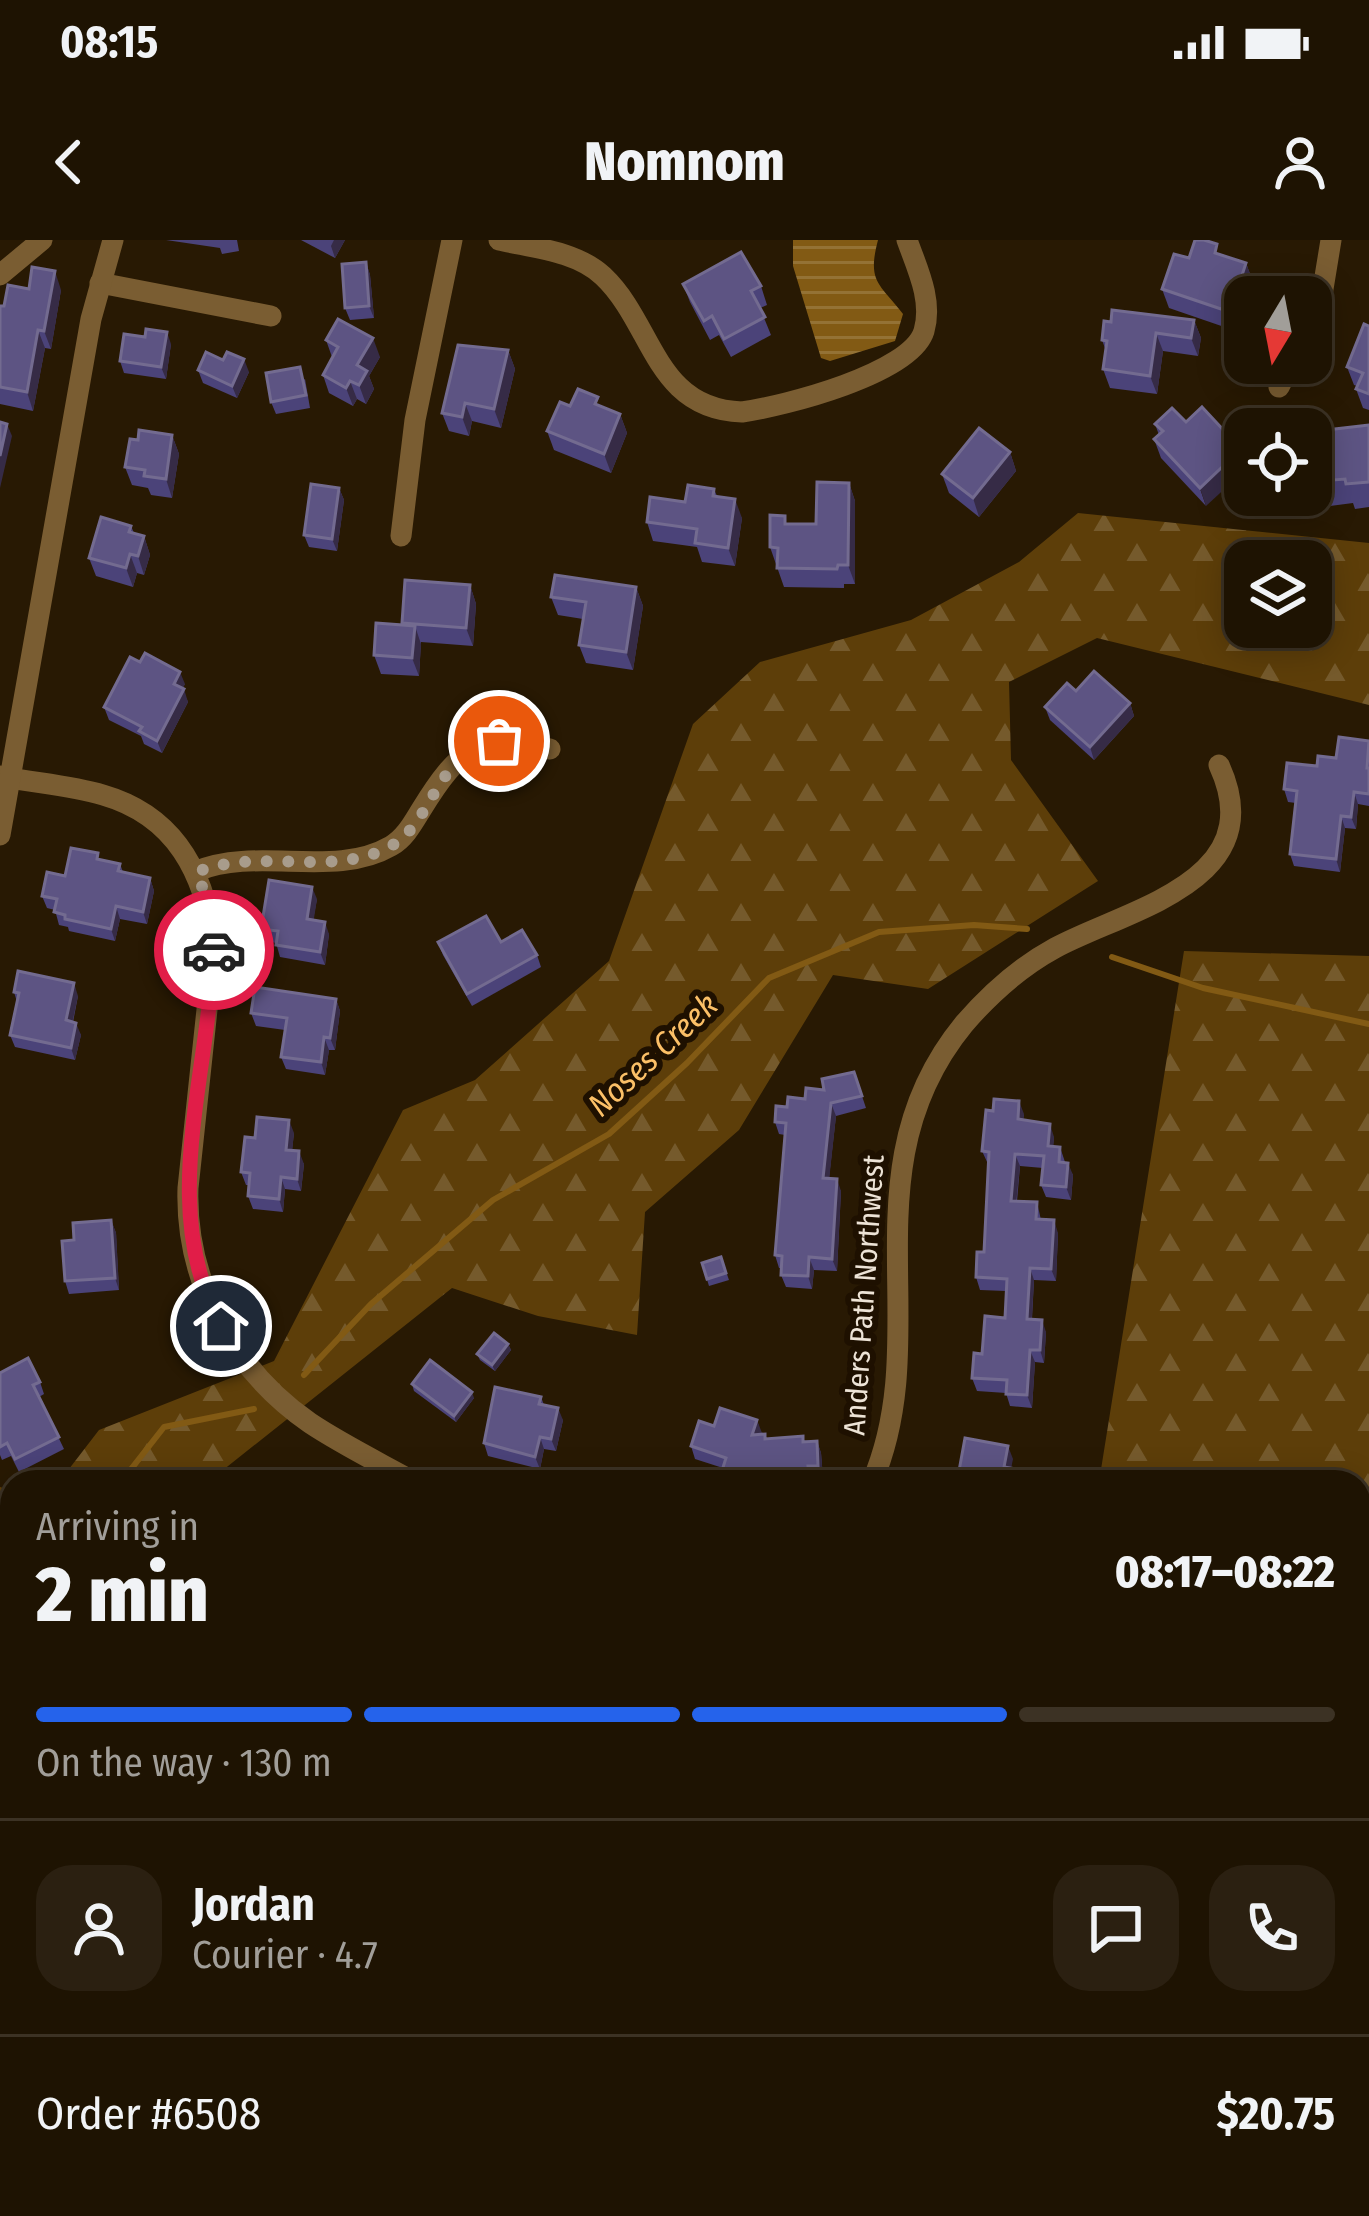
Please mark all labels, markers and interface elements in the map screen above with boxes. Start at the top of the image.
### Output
text: 08:15 [60,15,158,69]
icon: back [36,129,102,195]
icon: person [1267,129,1333,195]
text: Nomnom [584,130,785,194]
north arrow [1224,276,1332,384]
map controls [1224,276,1332,648]
button: locate [1224,408,1332,516]
button: layers [1224,540,1332,648]
pin [448,690,550,792]
icon: bag [466,708,532,774]
courier [154,890,274,1010]
icon: car [181,917,247,983]
water label: Noses Creek [580,985,726,1125]
street label: Anders Path Northwest [836,1153,892,1436]
pin [170,1275,272,1377]
icon: home [188,1293,254,1359]
text: Arriving in [36,1504,199,1550]
text: 08:17–08:22 [1115,1545,1335,1599]
text: 2 min [36,1548,209,1642]
text: On the way · 130 m [36,1740,332,1786]
button: person [36,1865,162,1991]
button: chat [1053,1865,1179,1991]
button: phone [1209,1865,1335,1991]
text: Jordan [192,1878,315,1932]
text: Courier · 4.7 [192,1932,378,1978]
text: Order #6508 [36,2087,261,2141]
text: $20.75 [1217,2087,1335,2141]

